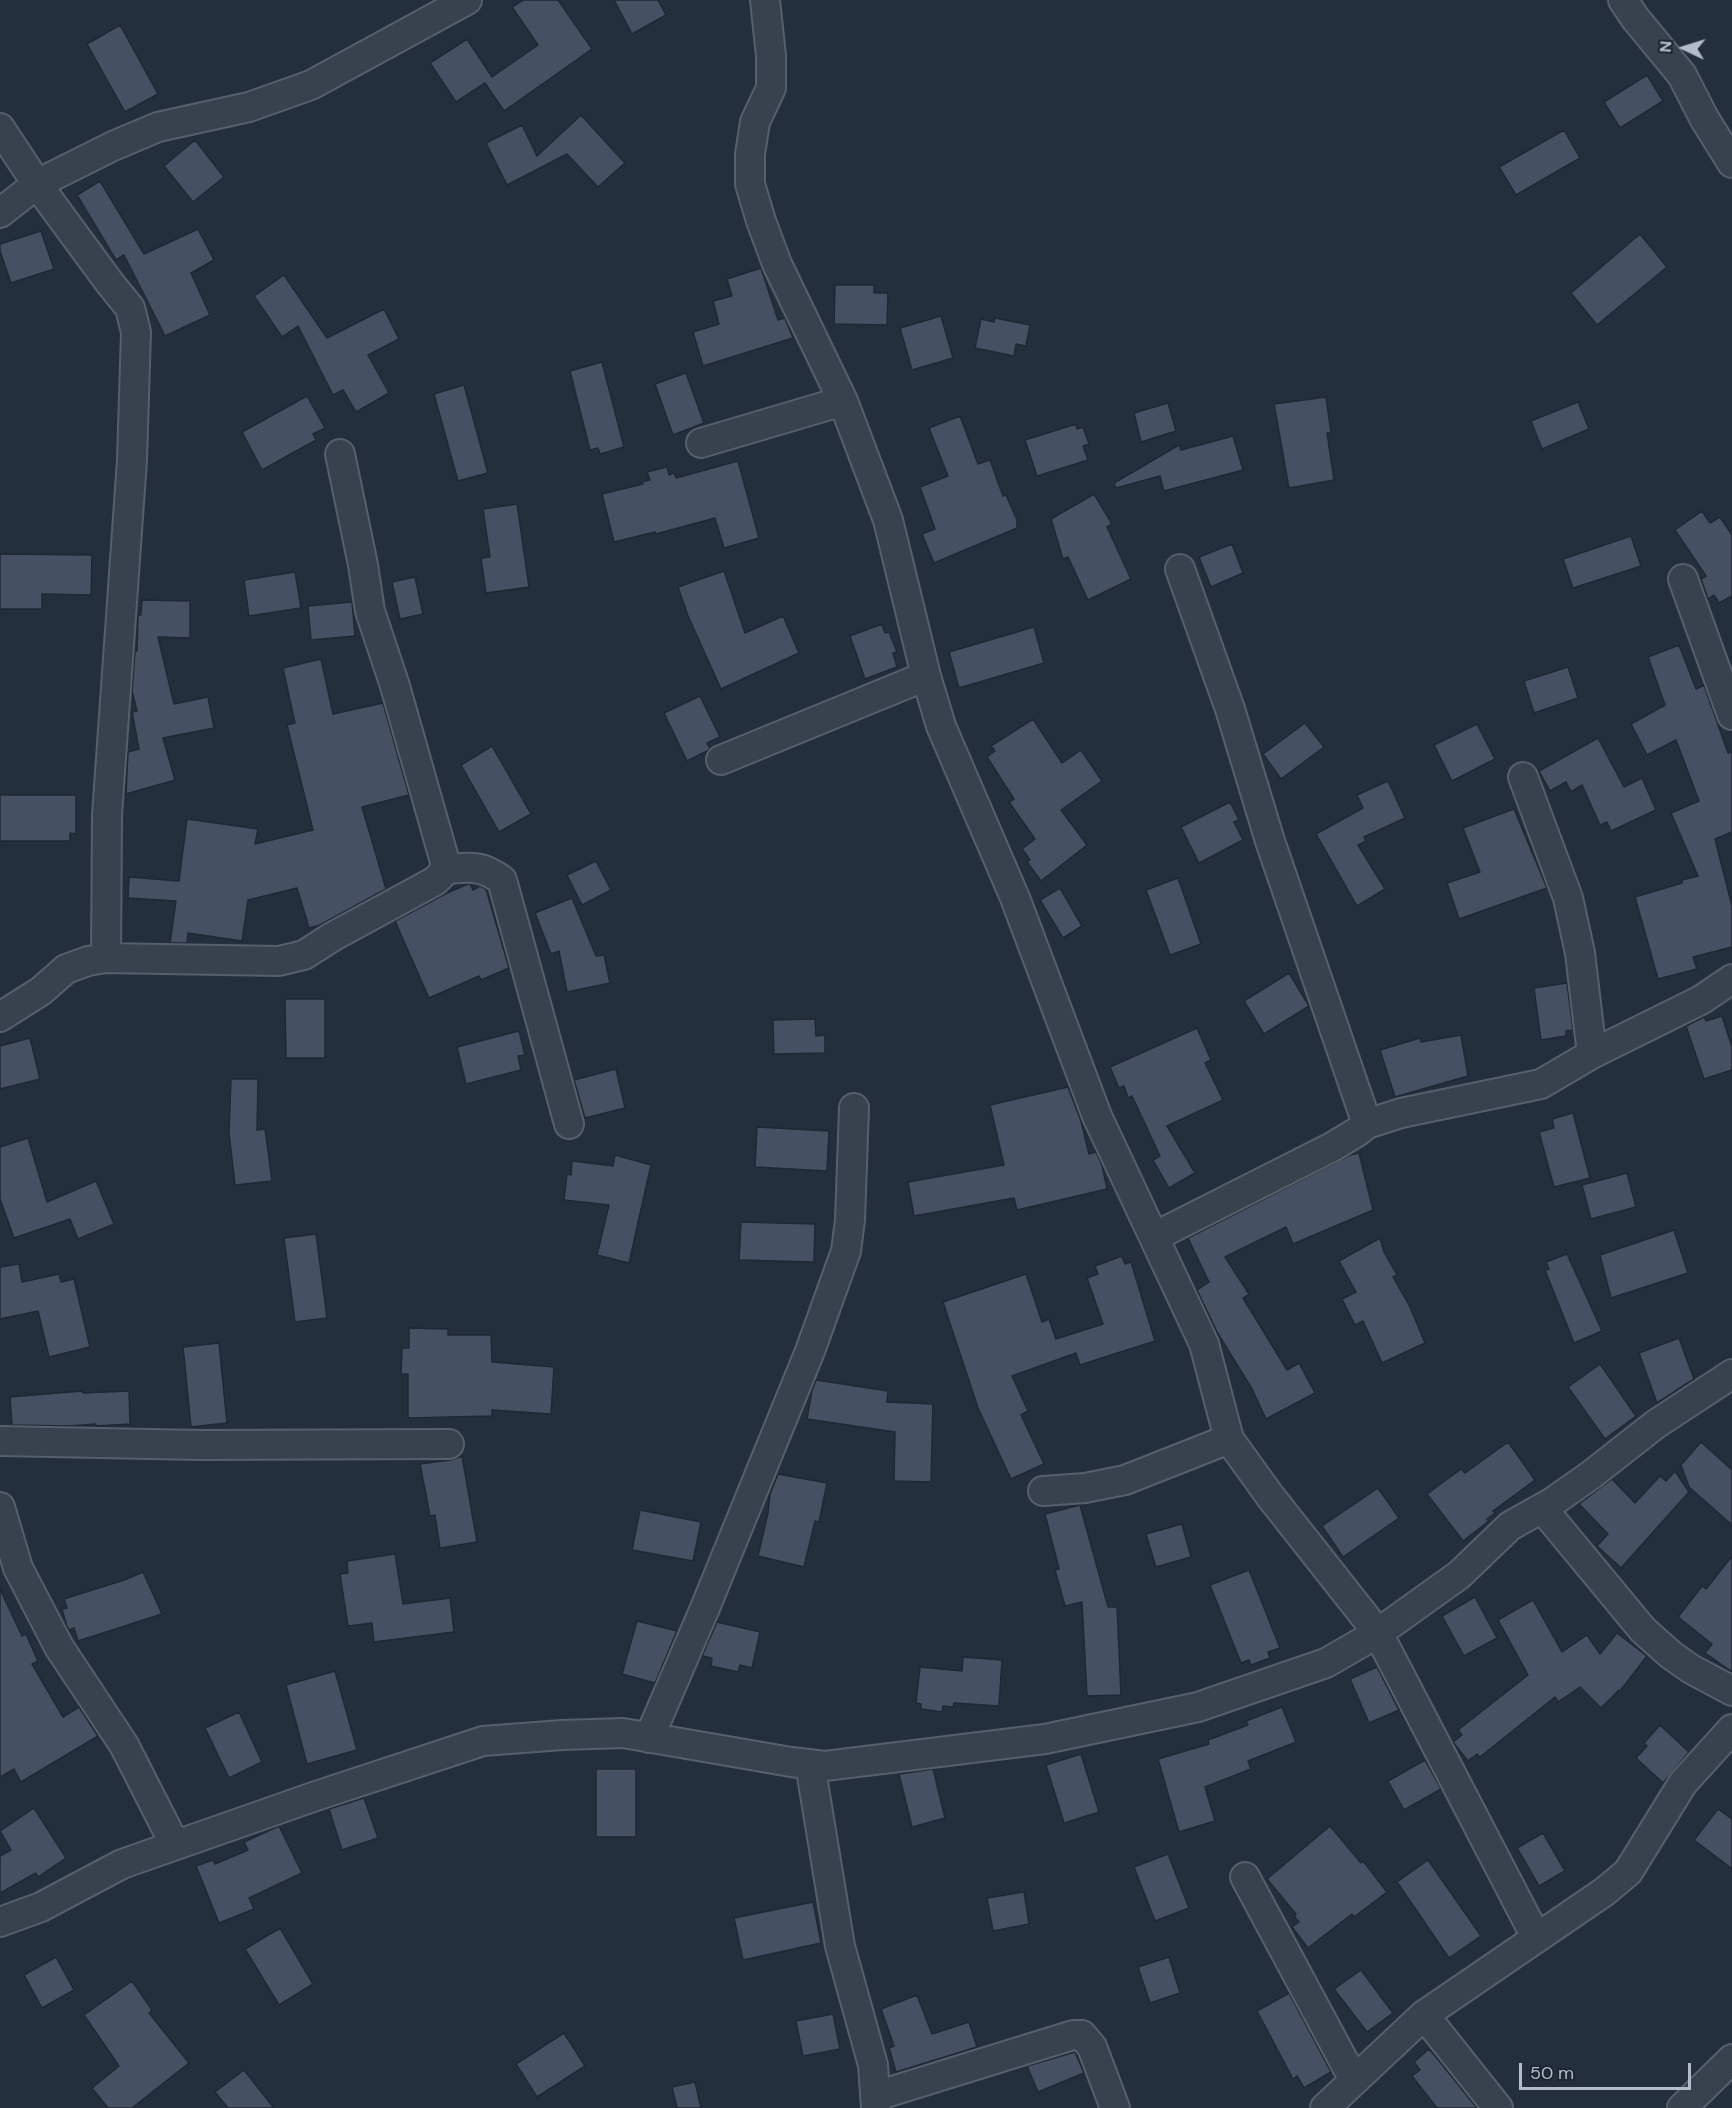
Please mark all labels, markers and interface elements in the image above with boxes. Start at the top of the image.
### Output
north arrow [1654,18,1714,78]
text: N [1655,40,1676,53]
scale bar [1522,2051,1694,2089]
text: 50 m [1530,2061,1574,2085]

